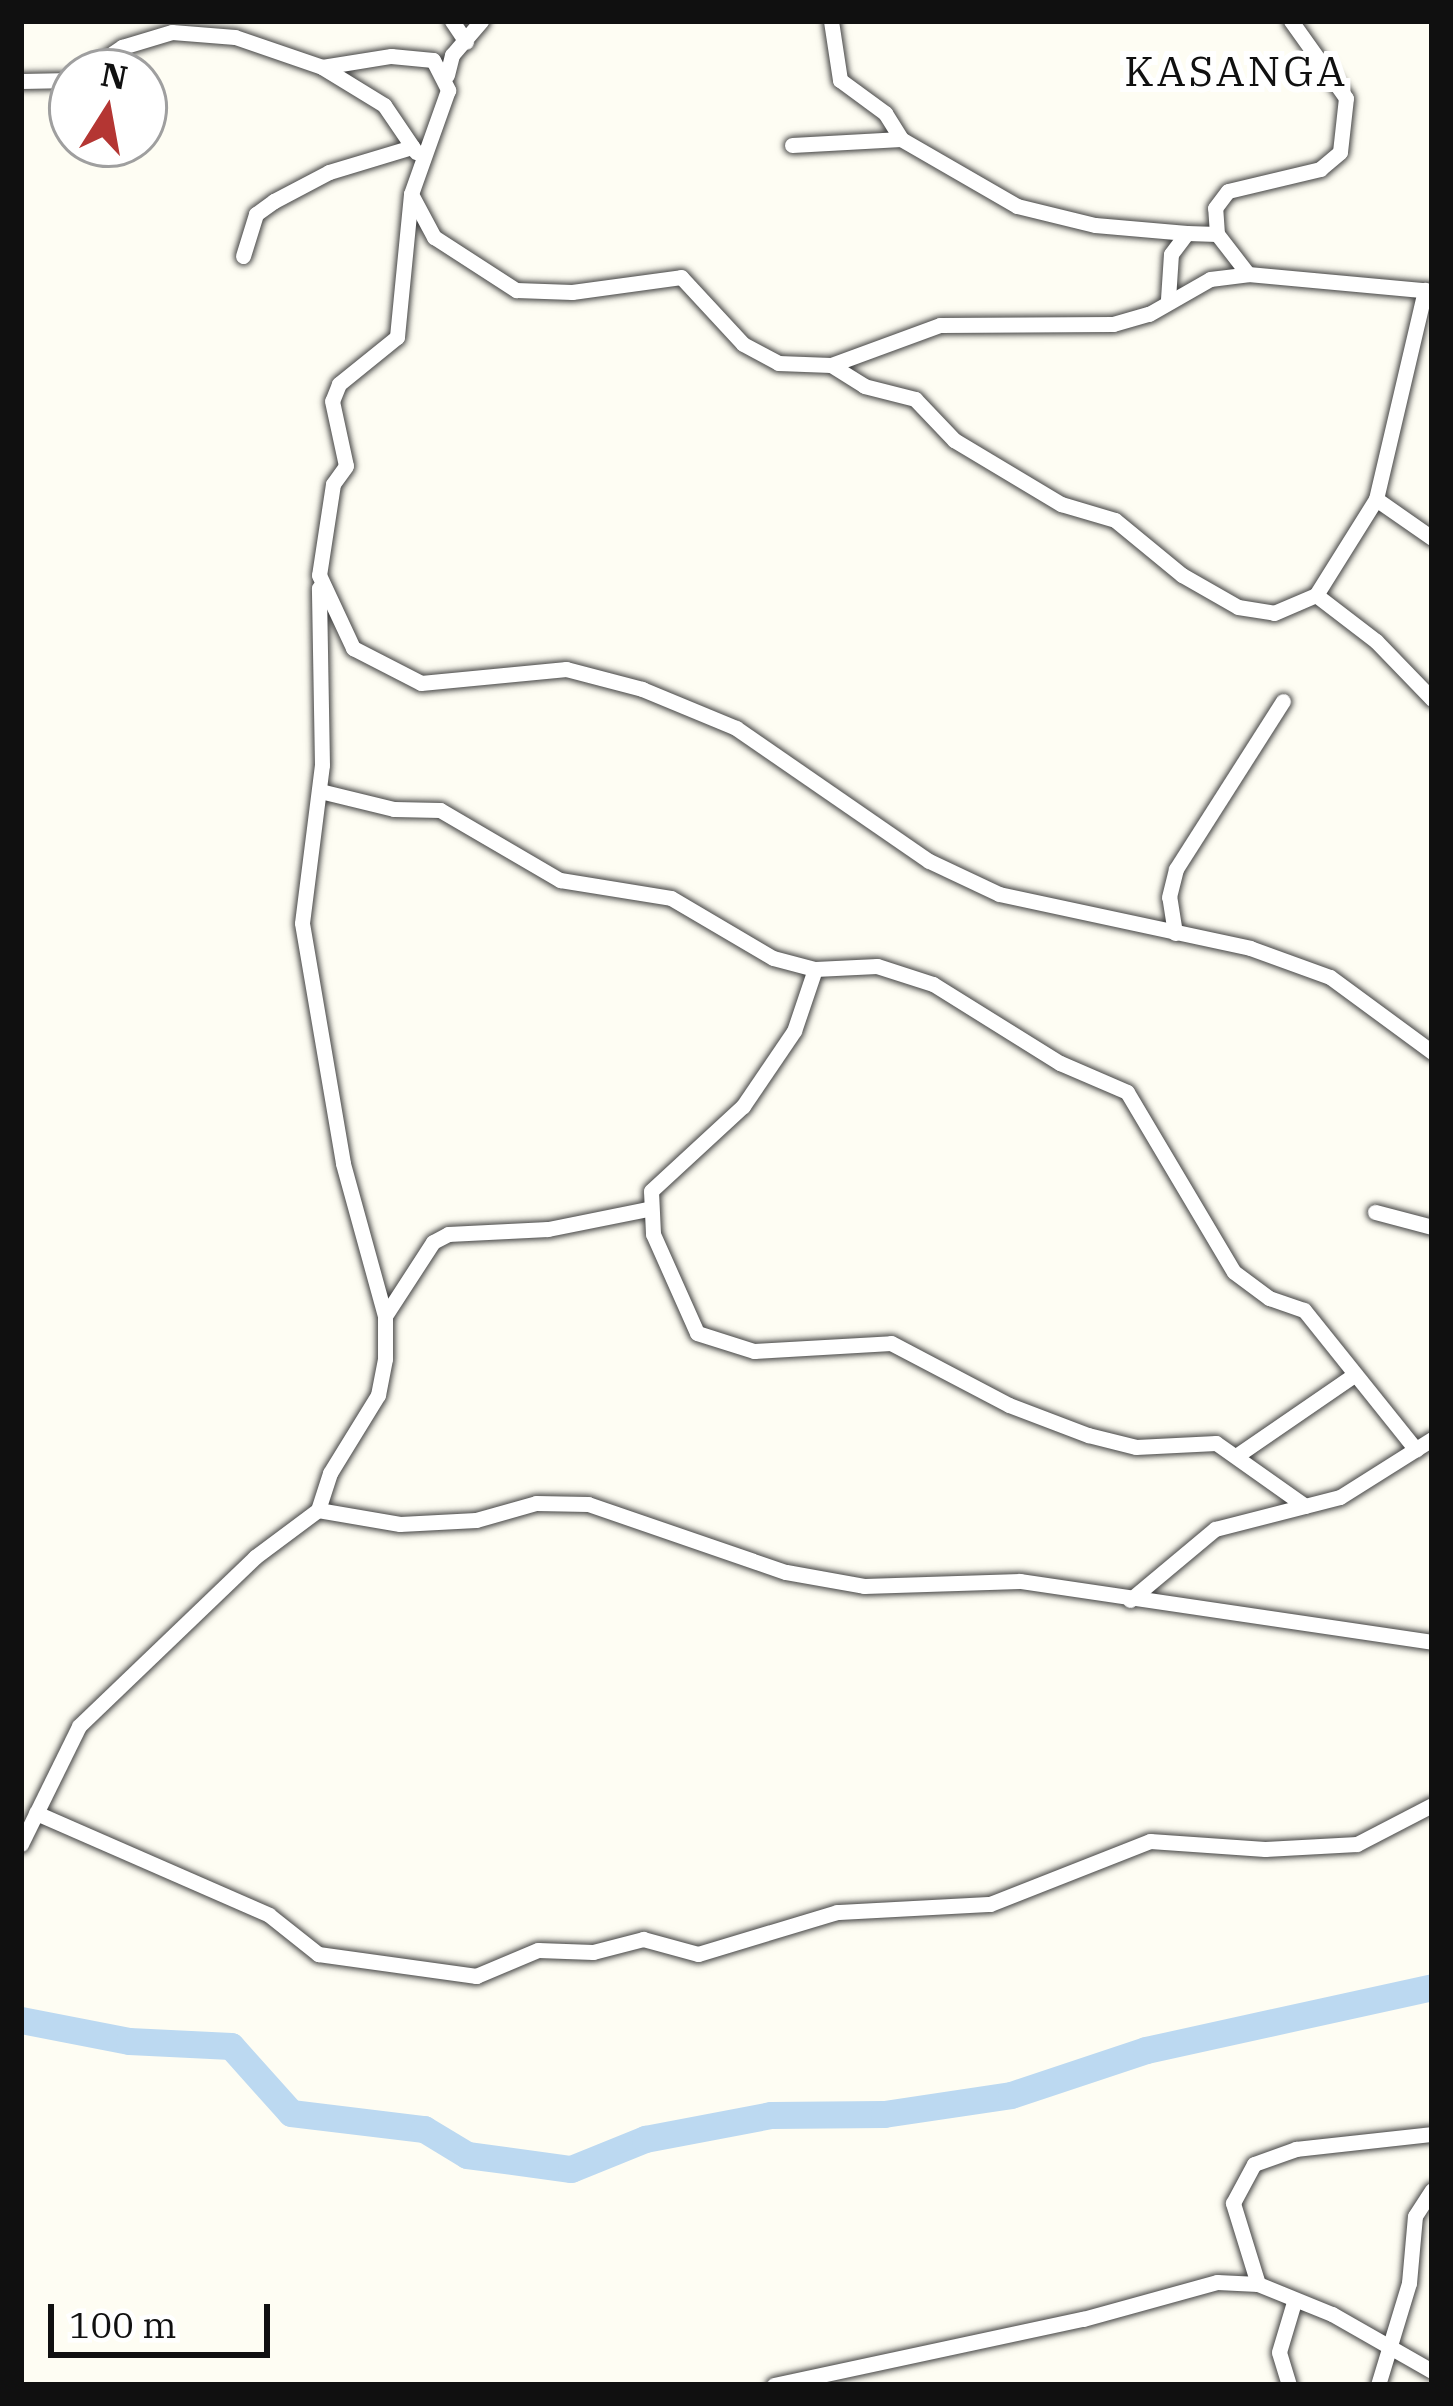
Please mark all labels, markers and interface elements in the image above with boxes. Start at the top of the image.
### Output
district label: KASANGA [1124,46,1348,96]
north arrow [48,48,168,168]
text: N [97,52,131,99]
scale bar [54,2280,276,2354]
text: 100 m [69,2301,176,2348]

